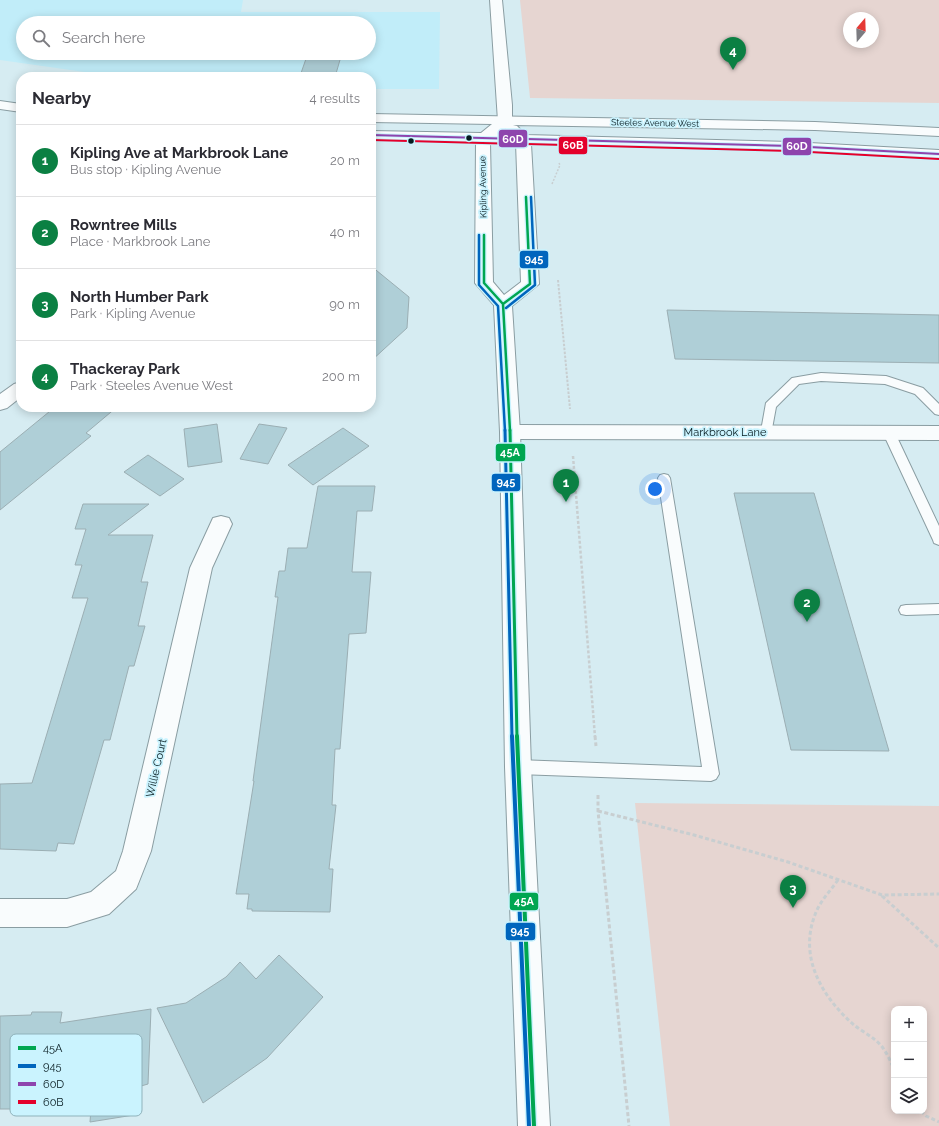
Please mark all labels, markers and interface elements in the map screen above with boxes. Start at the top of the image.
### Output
north arrow [843,12,879,48]
search box [16,16,376,60]
icon: search [30,27,52,49]
text: Search here [62,29,145,47]
pin: 4 [720,37,746,70]
text: Nearby [32,88,91,108]
text: 4 results [309,91,360,106]
street label: Steeles Avenue West [611,117,699,129]
line badge: 60D [498,129,528,148]
unlabelled marker [464,133,474,143]
text: 60D [502,133,524,146]
unlabelled marker [406,136,416,146]
line badge: 60B [558,136,588,155]
line badge: 60D [782,137,812,156]
text: 60B [563,139,584,152]
text: 60D [786,140,808,153]
text: Kipling Ave at Markbrook Lane [70,144,288,162]
text: 1 [42,153,48,168]
text: 20 m [330,153,360,168]
street label: Kipling Avenue [477,155,489,218]
text: Bus stop · Kipling Avenue [70,162,221,177]
text: Rowntree Mills [70,216,177,234]
text: 2 [41,225,49,240]
text: 40 m [330,225,360,240]
text: Place · Markbrook Lane [70,234,210,249]
line badge: 945 [519,250,549,269]
text: 945 [525,253,543,266]
text: North Humber Park [70,288,209,306]
text: 3 [41,297,49,312]
text: 90 m [329,297,360,312]
text: Park · Kipling Avenue [70,306,195,321]
text: Thackeray Park [70,360,180,378]
text: 4 [41,369,49,384]
text: 200 m [322,369,360,384]
text: Park · Steeles Avenue West [70,378,233,393]
street label: Markbrook Lane [684,426,767,439]
line badge: 45A [495,443,526,462]
text: 45A [500,446,520,459]
pin: 1 [553,469,579,502]
line badge: 945 [491,473,521,492]
text: 945 [497,476,515,489]
your location [645,479,665,499]
pin: 2 [794,589,820,622]
street label: Willie Court [143,737,170,799]
pin: 3 [780,875,806,908]
line badge: 45A [509,892,539,911]
text: 45A [514,895,534,908]
line badge: 945 [505,922,536,941]
text: 945 [511,925,529,938]
map controls [891,1006,927,1114]
button: + [891,1006,927,1042]
legend [10,1034,142,1116]
text: 45A [43,1042,63,1055]
button: − [891,1042,927,1078]
text: 945 [43,1060,61,1073]
text: 60D [43,1078,64,1091]
button: layers [891,1078,927,1114]
text: 60B [43,1096,64,1109]

